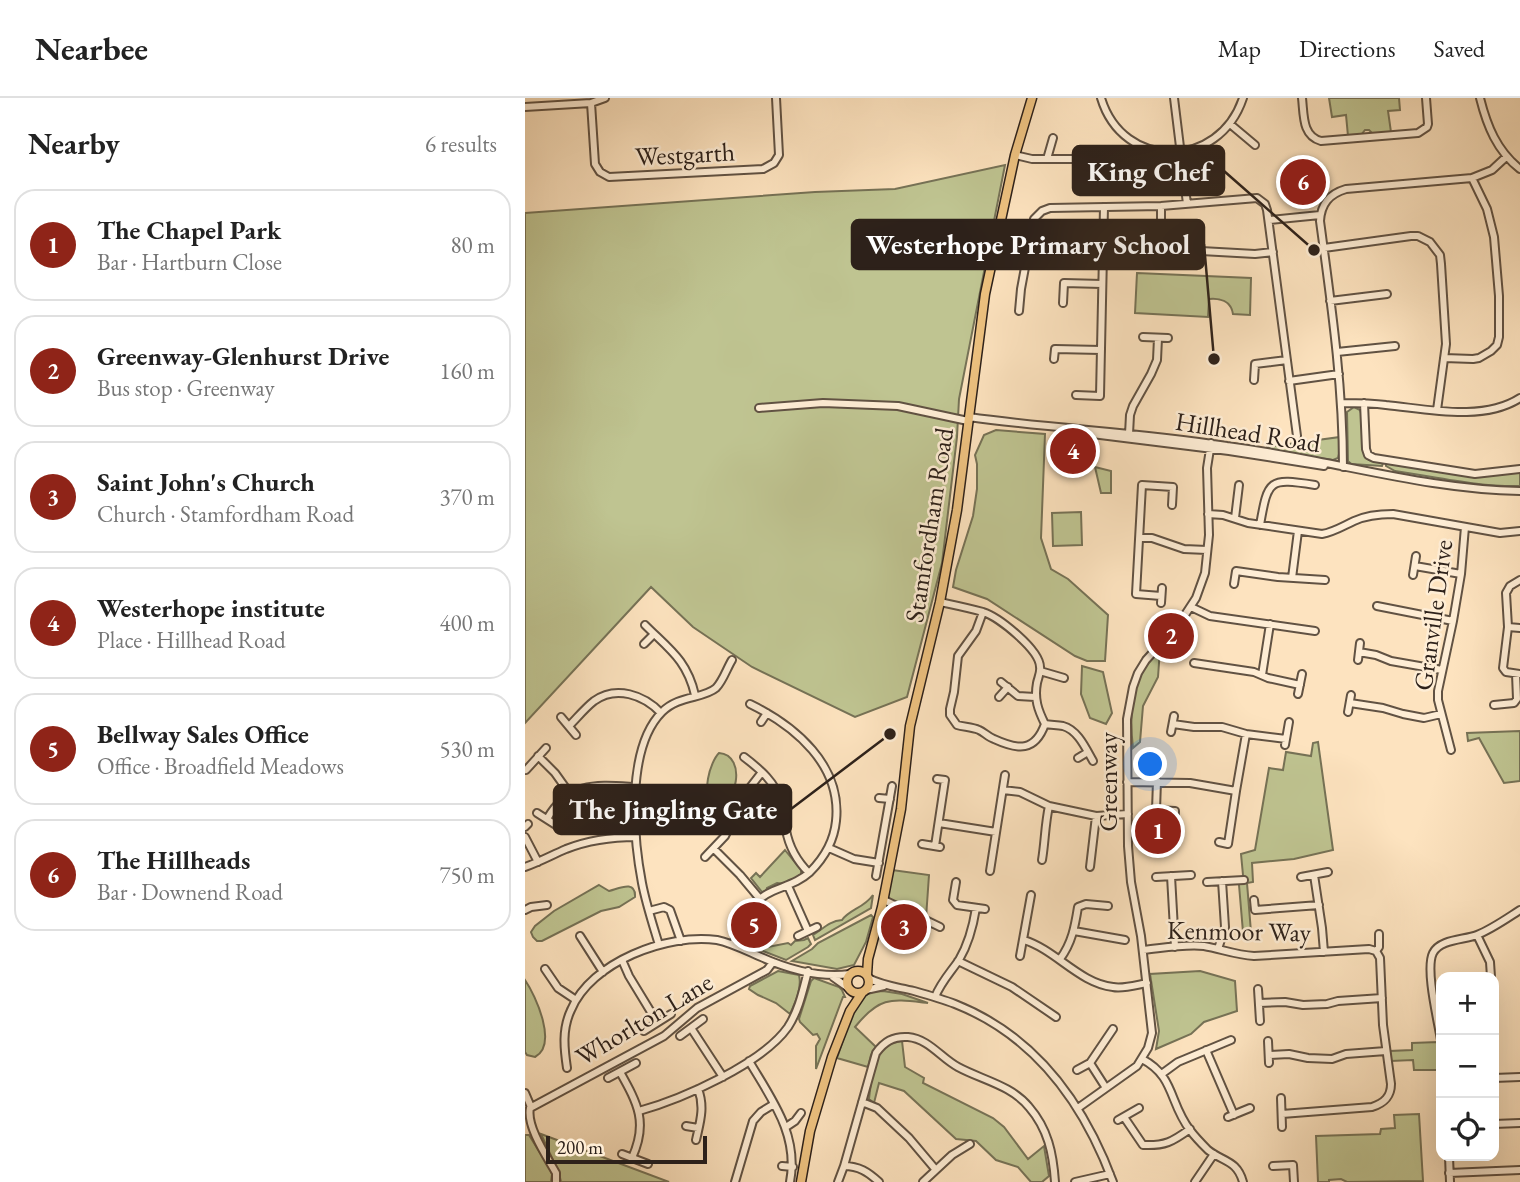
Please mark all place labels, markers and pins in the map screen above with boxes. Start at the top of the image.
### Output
callout: King Chef [1073,146,1224,195]
pin: 6 [1280,156,1326,208]
callout: Westerhope Primary School [852,220,1204,269]
pin: 4 [1050,425,1096,477]
pin: 2 [1148,610,1194,662]
callout: The Jingling Gate [554,785,791,834]
pin: 1 [1135,805,1181,857]
pin: 5 [731,899,777,951]
pin: 3 [881,901,927,953]

